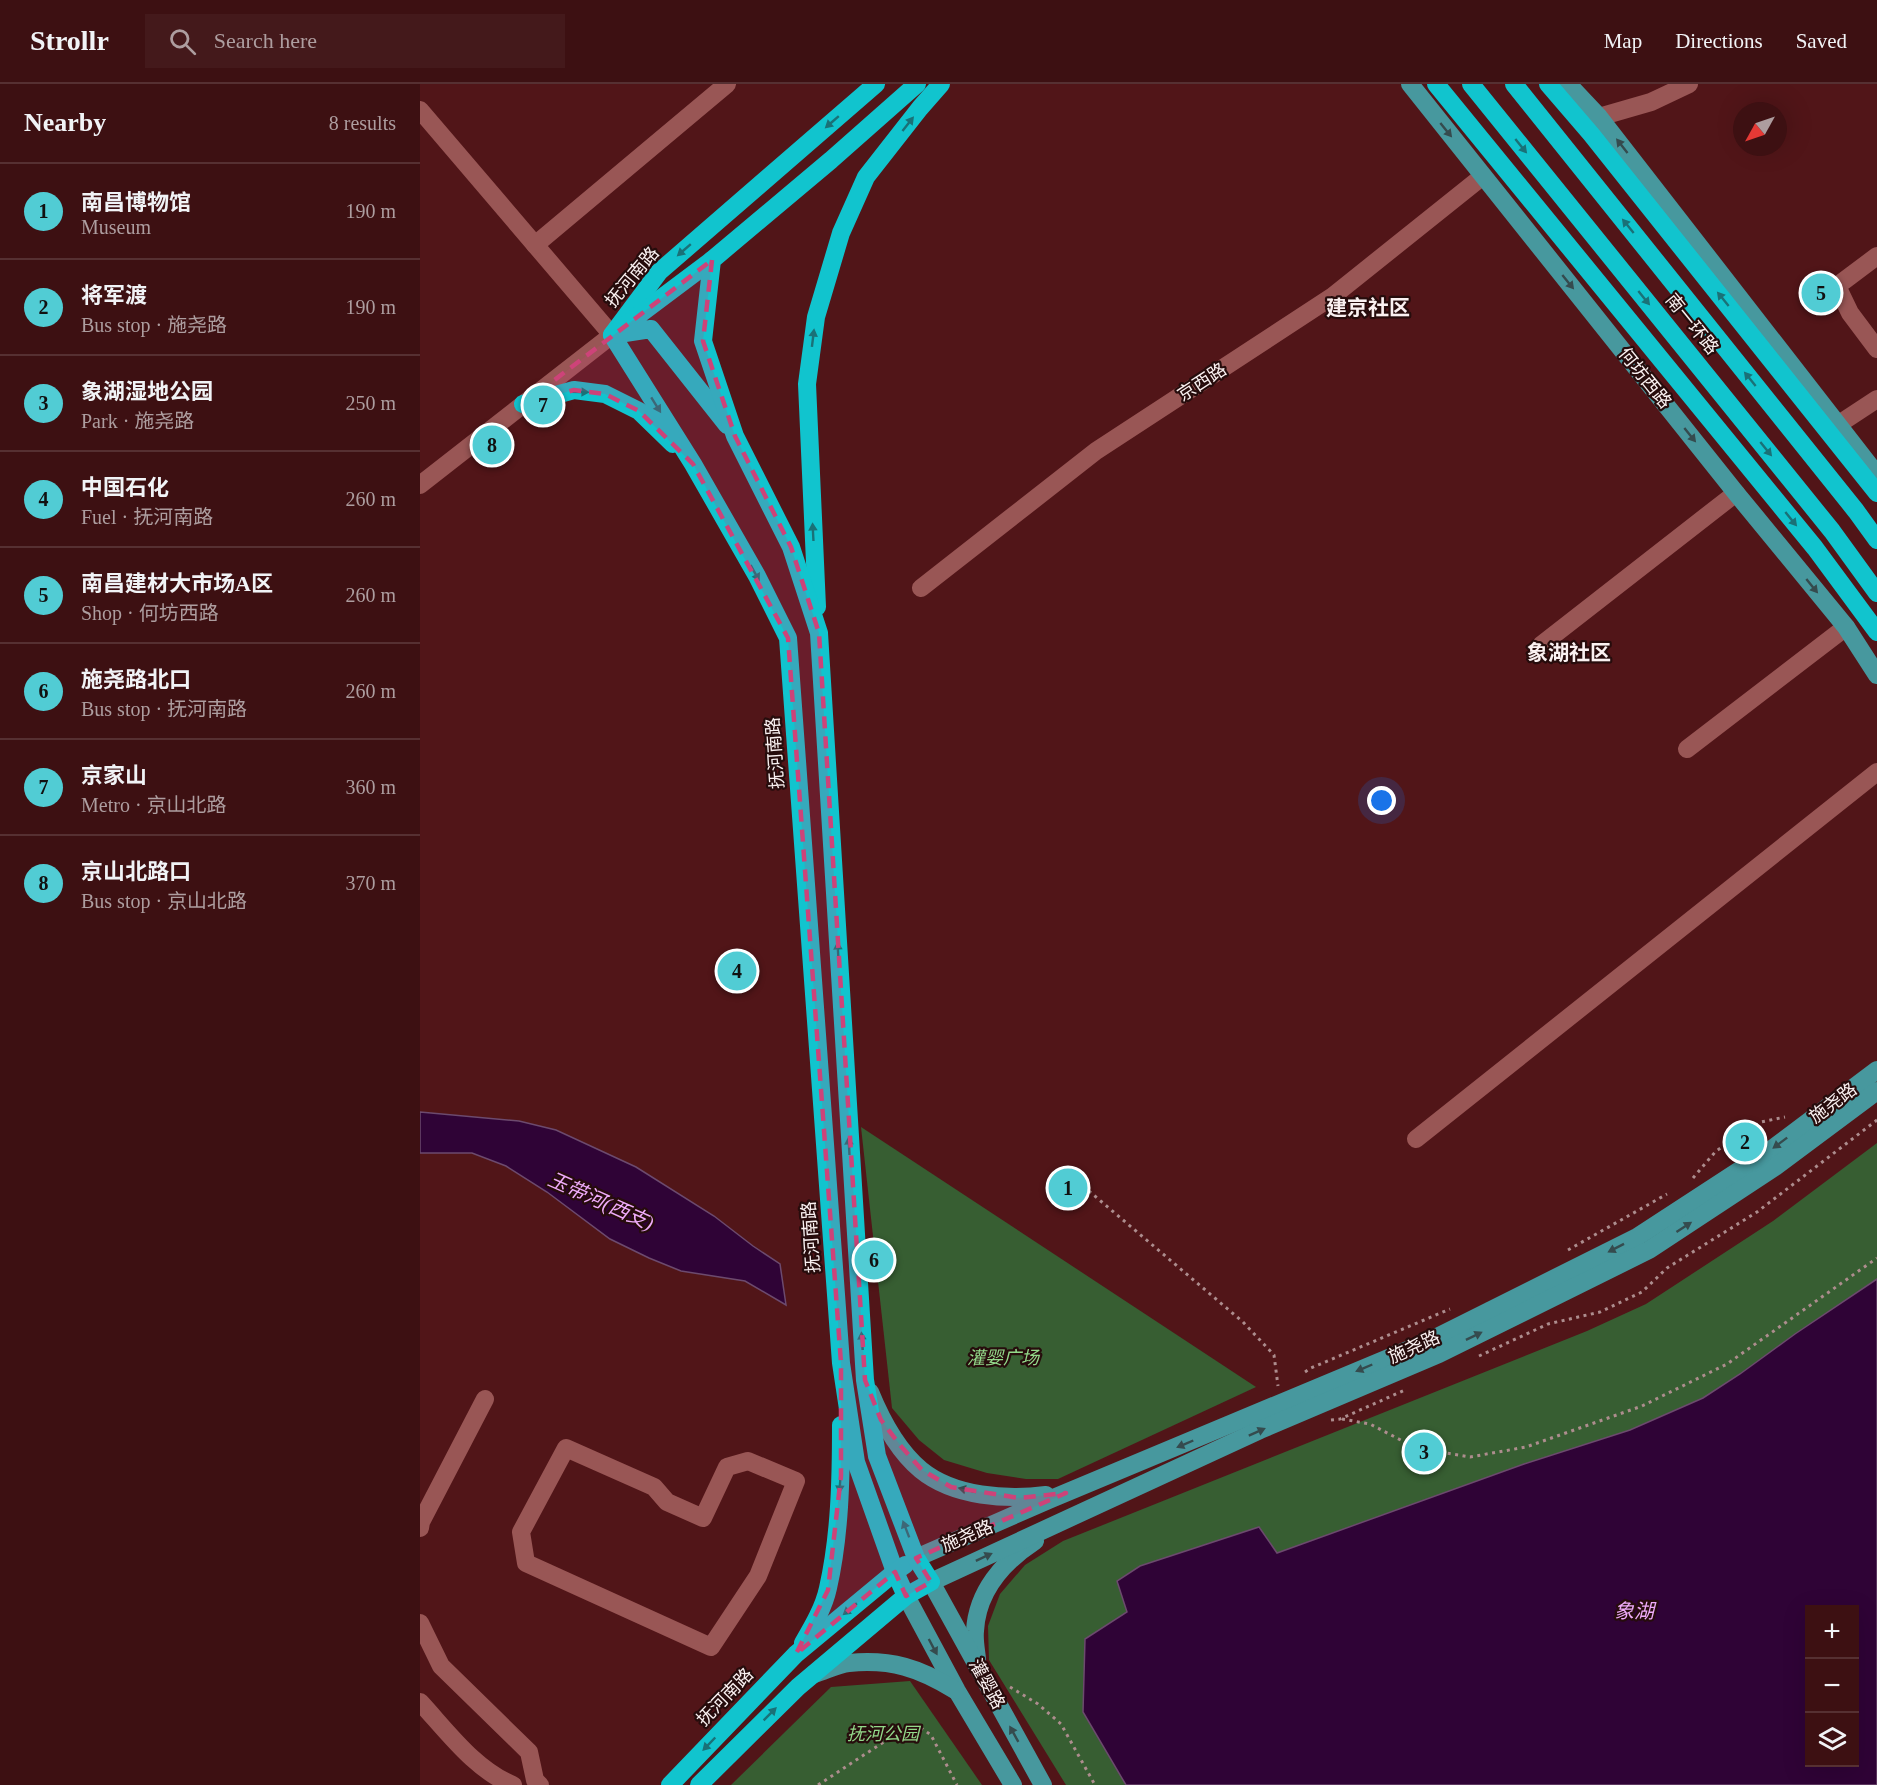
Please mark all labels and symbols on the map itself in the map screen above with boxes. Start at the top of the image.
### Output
north arrow [1733,102,1787,156]
one-way arrow [825,115,840,128]
one-way arrow [901,117,913,132]
one-way arrow [1440,122,1453,138]
one-way arrow [1515,138,1528,154]
one-way arrow [1617,139,1629,154]
one-way arrow [1623,219,1635,234]
street label: 抚河南路 [601,243,663,311]
one-way arrow [677,243,692,256]
pin: 5 [1802,270,1840,316]
one-way arrow [1562,274,1575,290]
one-way arrow [1637,290,1649,305]
street label: 南一环路 [1662,290,1722,358]
one-way arrow [1717,292,1729,307]
district label: 建京社区 [1326,296,1410,320]
one-way arrow [808,328,818,347]
street label: 何坊西路 [1615,344,1675,412]
street label: 京西路 [1174,359,1230,405]
one-way arrow [1743,371,1756,387]
pin: 7 [524,382,562,428]
one-way arrow [570,387,589,396]
one-way arrow [651,397,662,413]
pin: 8 [472,422,512,468]
one-way arrow [1683,427,1695,442]
one-way arrow [1760,442,1772,457]
one-way arrow [1784,511,1797,526]
one-way arrow [809,523,818,542]
one-way arrow [750,565,760,582]
one-way arrow [1806,578,1819,594]
district label: 象湖社区 [1527,641,1611,665]
street label: 抚河南路 [763,716,787,790]
your location [1367,786,1396,815]
one-way arrow [833,942,842,961]
pin: 4 [718,948,756,994]
street label: 施尧路 [1805,1079,1861,1127]
pin: 2 [1726,1120,1764,1164]
one-way arrow [845,1137,854,1156]
one-way arrow [1772,1137,1788,1149]
pin: 1 [1048,1166,1088,1210]
water label: 玉带河(西支) [544,1168,658,1235]
street label: 抚河南路 [799,1200,823,1274]
one-way arrow [1675,1222,1692,1233]
pin: 6 [854,1238,894,1282]
one-way arrow [1607,1243,1624,1252]
street label: 施尧路 [1385,1327,1443,1367]
one-way arrow [857,1331,867,1350]
one-way arrow [1465,1332,1482,1341]
park label: 灌婴广场 [967,1348,1041,1368]
one-way arrow [1356,1364,1373,1373]
one-way arrow [1248,1427,1265,1436]
pin: 3 [1404,1430,1444,1474]
one-way arrow [1175,1439,1193,1449]
one-way arrow [835,1475,845,1494]
one-way arrow [957,1485,976,1495]
street label: 施尧路 [938,1516,996,1556]
one-way arrow [900,1520,910,1538]
one-way arrow [975,1552,992,1561]
water label: 象湖 [1614,1600,1657,1622]
one-way arrow [843,1602,858,1615]
one-way arrow [928,1639,938,1656]
street label: 灌婴路 [965,1656,1009,1712]
street label: 抚河南路 [693,1664,757,1730]
one-way arrow [763,1708,777,1722]
park label: 抚河公园 [847,1724,922,1744]
one-way arrow [1009,1726,1020,1742]
one-way arrow [703,1736,717,1750]

